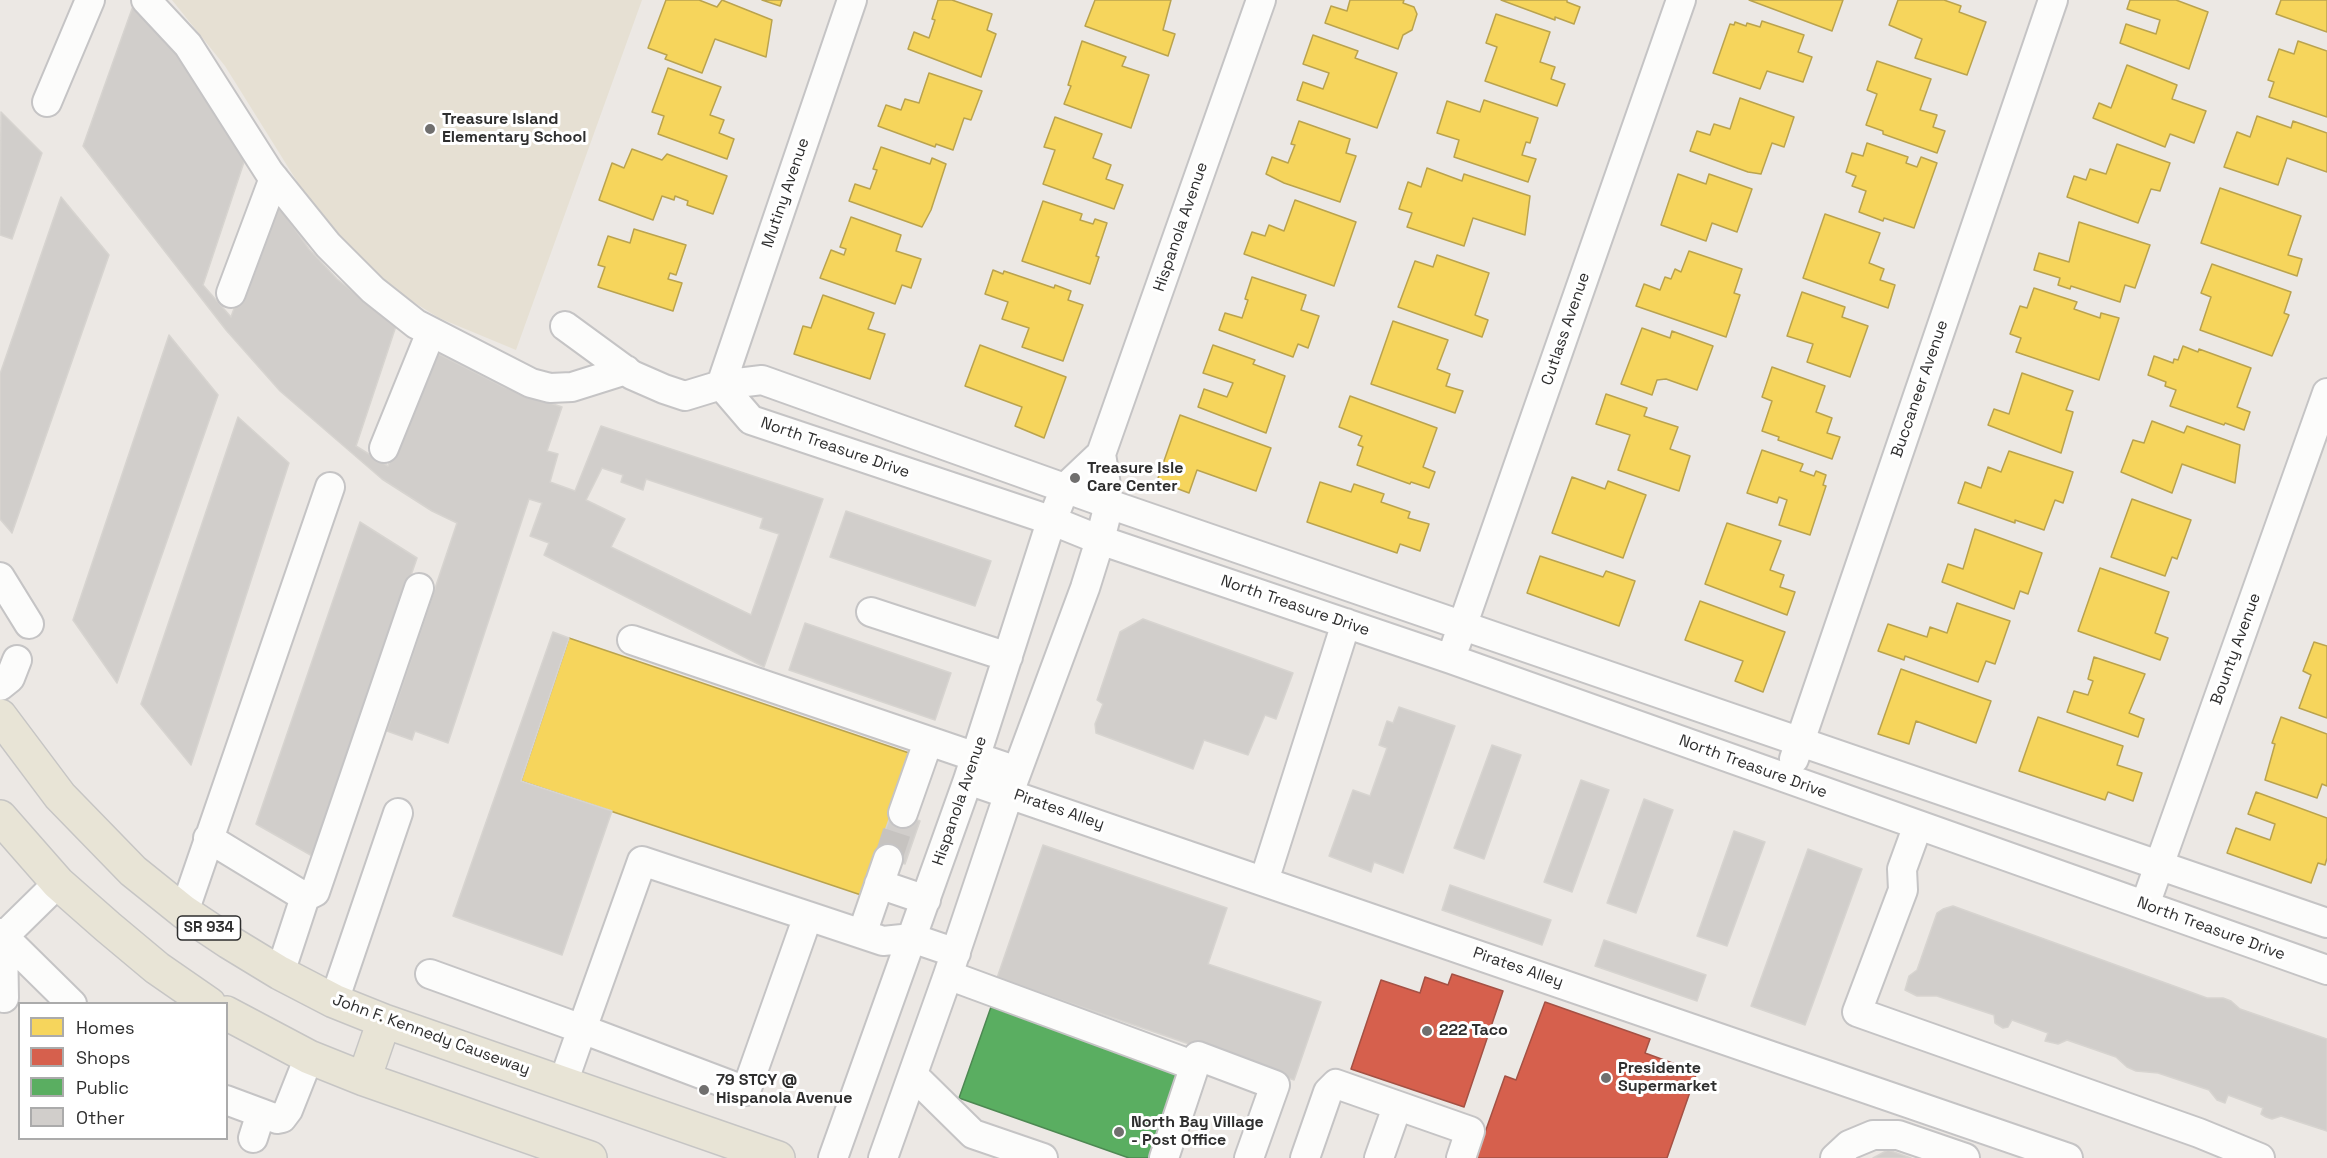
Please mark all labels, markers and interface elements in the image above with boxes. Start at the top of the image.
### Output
place label: Treasure Island Elementary School [442,110,586,148]
marker: Treasure Island Elementary School [423,122,437,136]
street label: Mutiny Avenue [758,136,814,250]
street label: Hispanola Avenue [1150,160,1212,294]
street label: Cutlass Avenue [1538,270,1594,388]
street label: Buccaneer Avenue [1887,318,1953,460]
street label: North Treasure Drive [758,413,912,483]
place label: Treasure Isle Care Center [1087,459,1183,497]
marker: Treasure Isle Care Center [1068,471,1082,485]
street label: North Treasure Drive [1218,571,1372,641]
street label: Bounty Avenue [2207,590,2265,708]
street label: North Treasure Drive [1676,731,1830,803]
street label: Hispanola Avenue [929,734,991,868]
street label: Pirates Alley [1011,786,1107,834]
street label: North Treasure Drive [2134,893,2288,965]
road number: SR 934 [178,916,240,940]
street label: Pirates Alley [1470,944,1566,992]
street label: John F. Kennedy Causeway [330,990,532,1080]
legend [18,1002,228,1140]
text: Homes [76,1016,135,1039]
place label: 222 Taco [1439,1021,1508,1041]
marker: 222 Taco [1420,1024,1434,1038]
text: Shops [76,1046,130,1069]
place label: Presidente Supermarket [1618,1059,1717,1097]
place label: 79 STCY @ Hispanola Avenue [716,1071,852,1109]
marker: Presidente Supermarket [1599,1071,1613,1085]
text: Public [76,1076,129,1099]
marker: 79 STCY @ Hispanola Avenue [697,1083,711,1097]
text: Other [76,1106,125,1129]
place label: North Bay Village - Post Office [1131,1113,1264,1151]
marker: North Bay Village - Post Office [1112,1125,1126,1139]

